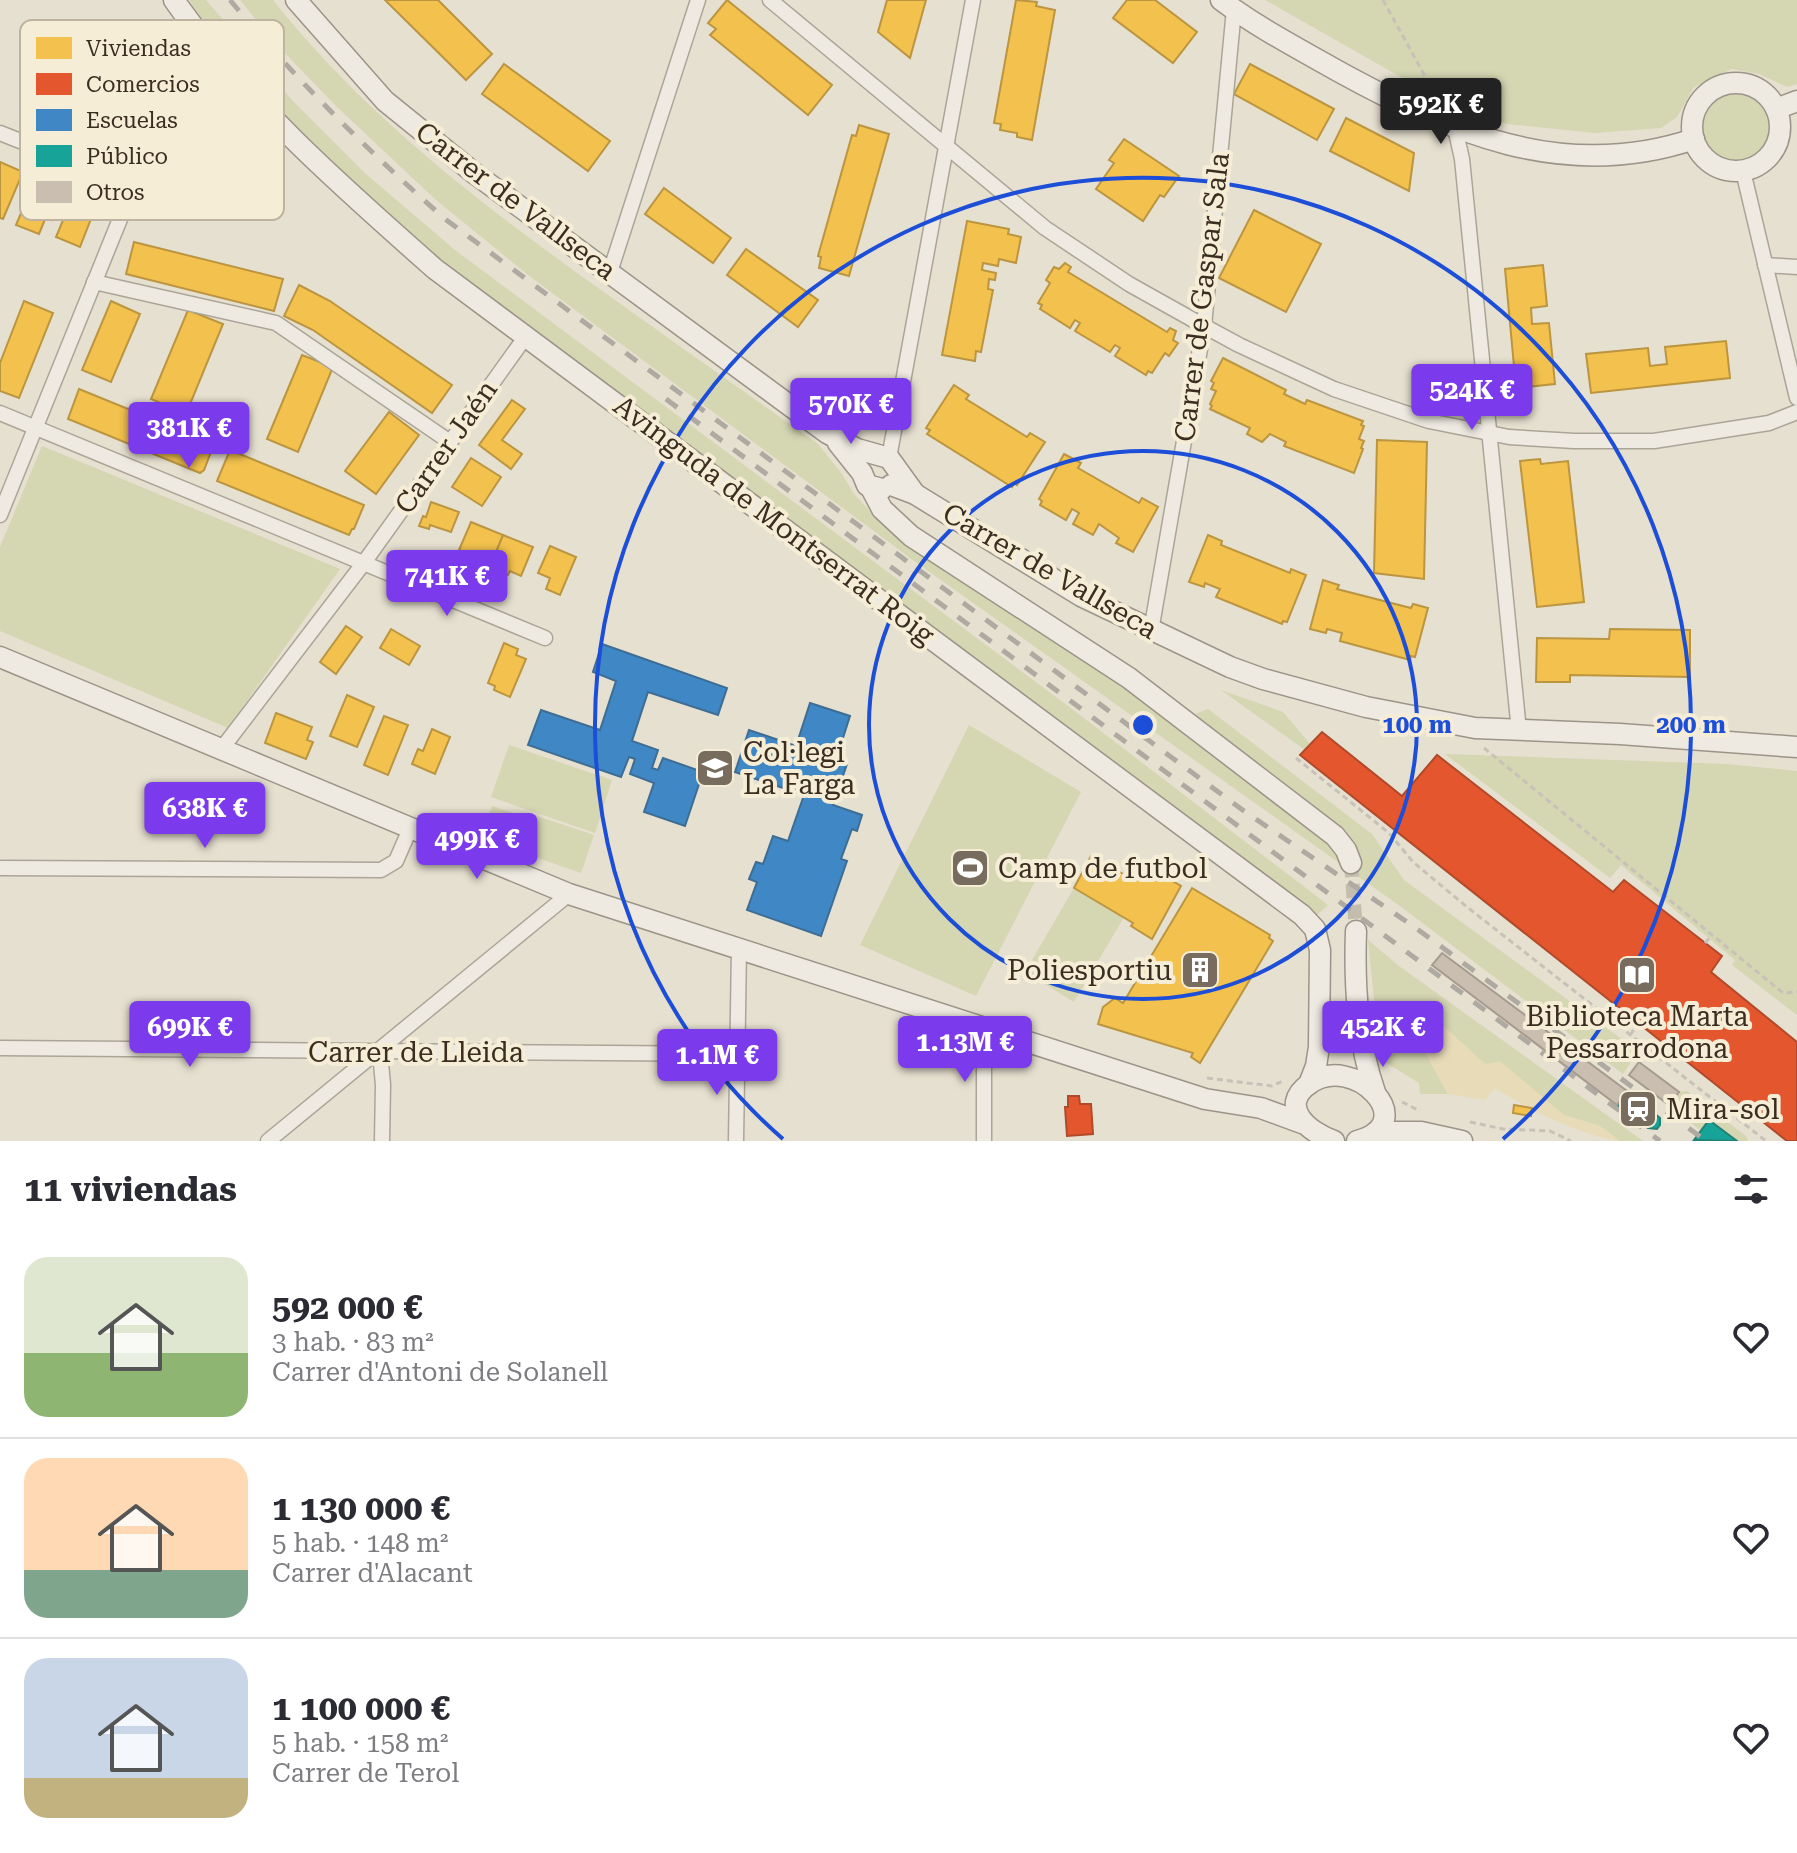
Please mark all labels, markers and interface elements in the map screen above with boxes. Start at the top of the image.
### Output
legend [20,20,284,220]
text: Viviendas [86,36,191,61]
text: Comercios [86,72,200,97]
pin: 592K € [1376,78,1506,146]
text: 592K € [1398,89,1484,119]
text: Escuelas [86,108,178,133]
street label: Carrer de Vallseca [409,115,623,287]
text: Público [86,144,168,169]
street label: Carrer de Gaspar Sala [1168,150,1236,444]
text: Otros [86,180,145,205]
pin: 524K € [1407,364,1537,432]
street label: Carrer Jaén [388,374,504,520]
text: 524K € [1429,375,1515,405]
pin: 570K € [786,378,916,446]
street label: Avinguda de Montserrat Roig [607,389,941,651]
text: 570K € [808,389,894,419]
pin: 381K € [124,402,254,470]
text: 381K € [146,413,232,443]
street label: Carrer de Vallseca [937,496,1163,646]
pin: 741K € [382,550,512,618]
text: 741K € [404,561,490,591]
centre of rings [1129,711,1157,739]
text: 100 m [1382,711,1452,739]
text: 200 m [1656,711,1726,739]
place label: Col·legi La Farga [743,736,855,801]
school or university icon: Col·legi La Farga [694,747,736,789]
pin: 638K € [140,782,270,850]
text: 638K € [162,793,248,823]
pin: 499K € [412,813,542,881]
text: 499K € [434,824,520,854]
sports icon: Camp de futbol [949,847,991,889]
place label: Camp de futbol [998,852,1208,885]
building icon: Poliesportiu [1179,949,1221,991]
place label: Poliesportiu [1007,954,1172,987]
library icon: Biblioteca Marta Pessarrodona [1616,954,1658,996]
place label: Biblioteca Marta Pessarrodona [1525,1000,1749,1065]
pin: 699K € [125,1001,255,1069]
pin: 452K € [1318,1001,1448,1069]
text: 699K € [147,1012,233,1042]
text: 452K € [1340,1012,1426,1042]
pin: 1.13M € [891,1016,1039,1084]
text: 1.13M € [916,1027,1014,1057]
pin: 1.1M € [652,1029,782,1097]
street label: Carrer de Lleida [308,1036,524,1069]
text: 1.1M € [675,1040,759,1070]
station icon: Mira-sol [1617,1088,1659,1130]
place label: Mira-sol [1666,1093,1780,1126]
icon: filters [1729,1167,1773,1211]
text: 11 viviendas [24,1169,237,1209]
text: 592 000 € [272,1287,422,1327]
icon: home [88,1289,184,1385]
icon: heart [1729,1315,1773,1359]
text: 3 hab. · 83 m² [272,1327,434,1357]
text: Carrer d'Antoni de Solanell [272,1357,608,1387]
text: 1 130 000 € [272,1488,450,1528]
icon: home [88,1490,184,1586]
icon: heart [1729,1516,1773,1560]
text: 5 hab. · 148 m² [272,1528,448,1558]
text: Carrer d'Alacant [272,1558,473,1588]
text: 1 100 000 € [272,1688,450,1728]
icon: home [88,1690,184,1786]
icon: heart [1729,1716,1773,1760]
text: 5 hab. · 158 m² [272,1728,448,1758]
text: Carrer de Terol [272,1758,459,1788]

